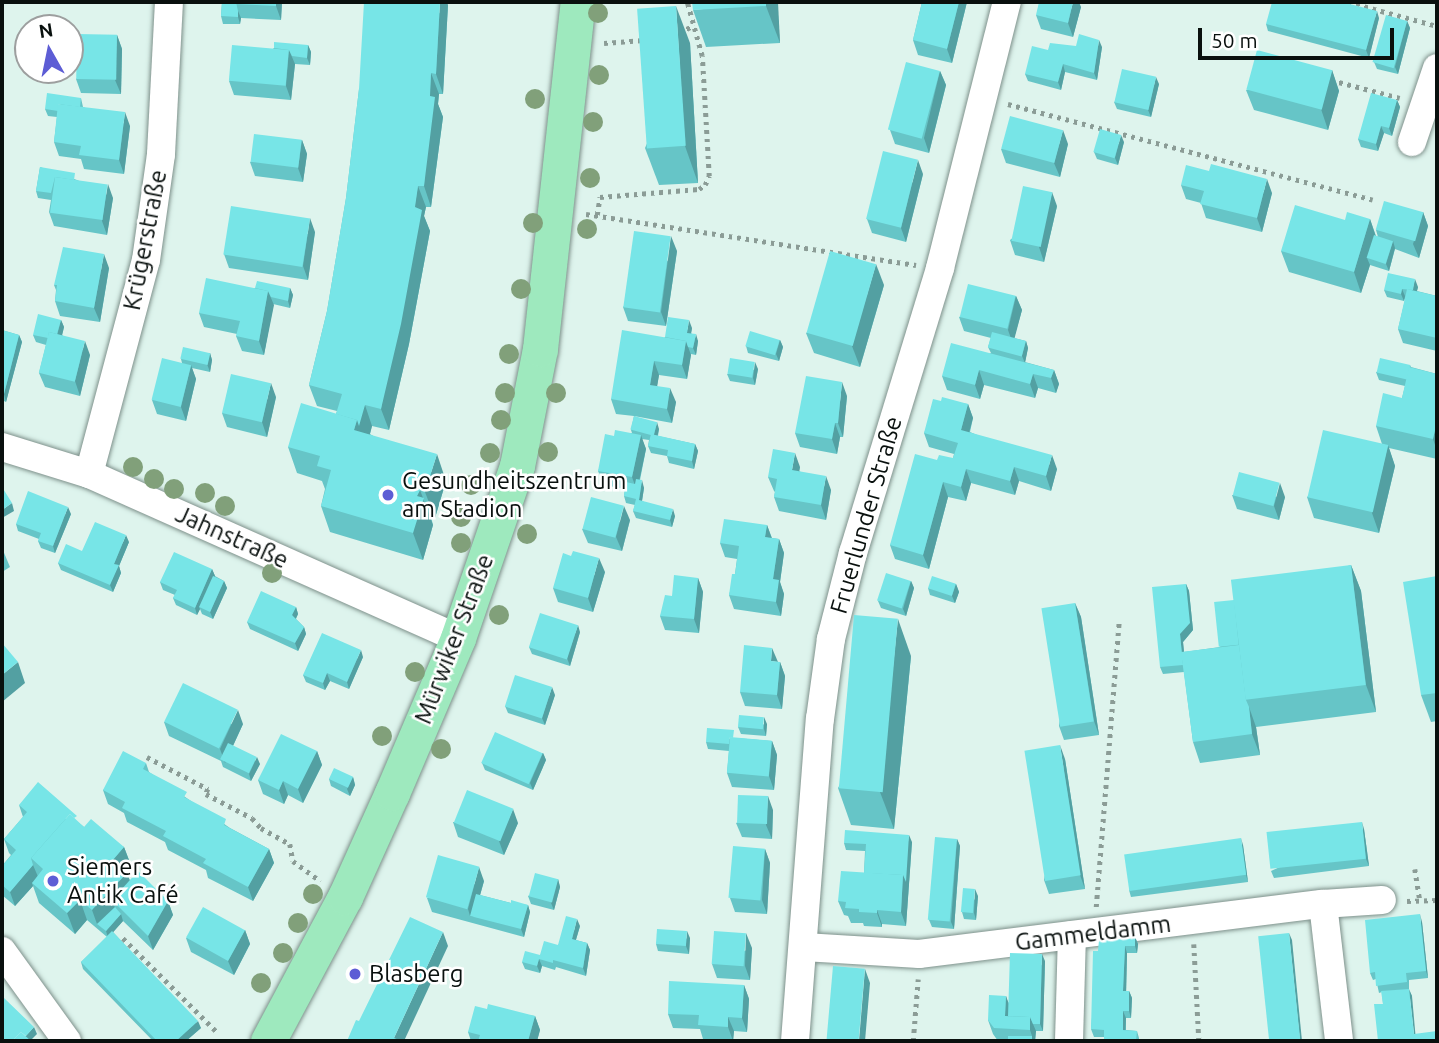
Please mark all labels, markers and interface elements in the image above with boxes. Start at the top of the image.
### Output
north arrow [14,14,84,84]
scale bar [1201,14,1397,58]
text: N [37,18,55,42]
text: 50 m [1211,28,1258,52]
street label: Krügerstraße [117,167,173,313]
street label: Fruerlunder Straße [824,413,908,617]
place label: Gesundheitszentrum am Stadion [402,467,626,523]
marker: Gesundheitszentrum am Stadion [380,487,396,503]
street label: Jahnstraße [171,499,293,575]
street label: Mürwiker Straße [408,550,500,728]
place label: Siemers Antik Café [67,853,179,909]
marker: Siemers Antik Café [45,873,61,889]
street label: Gammeldamm [1013,909,1173,957]
place label: Blasberg [369,960,463,988]
marker: Blasberg [347,966,363,982]

